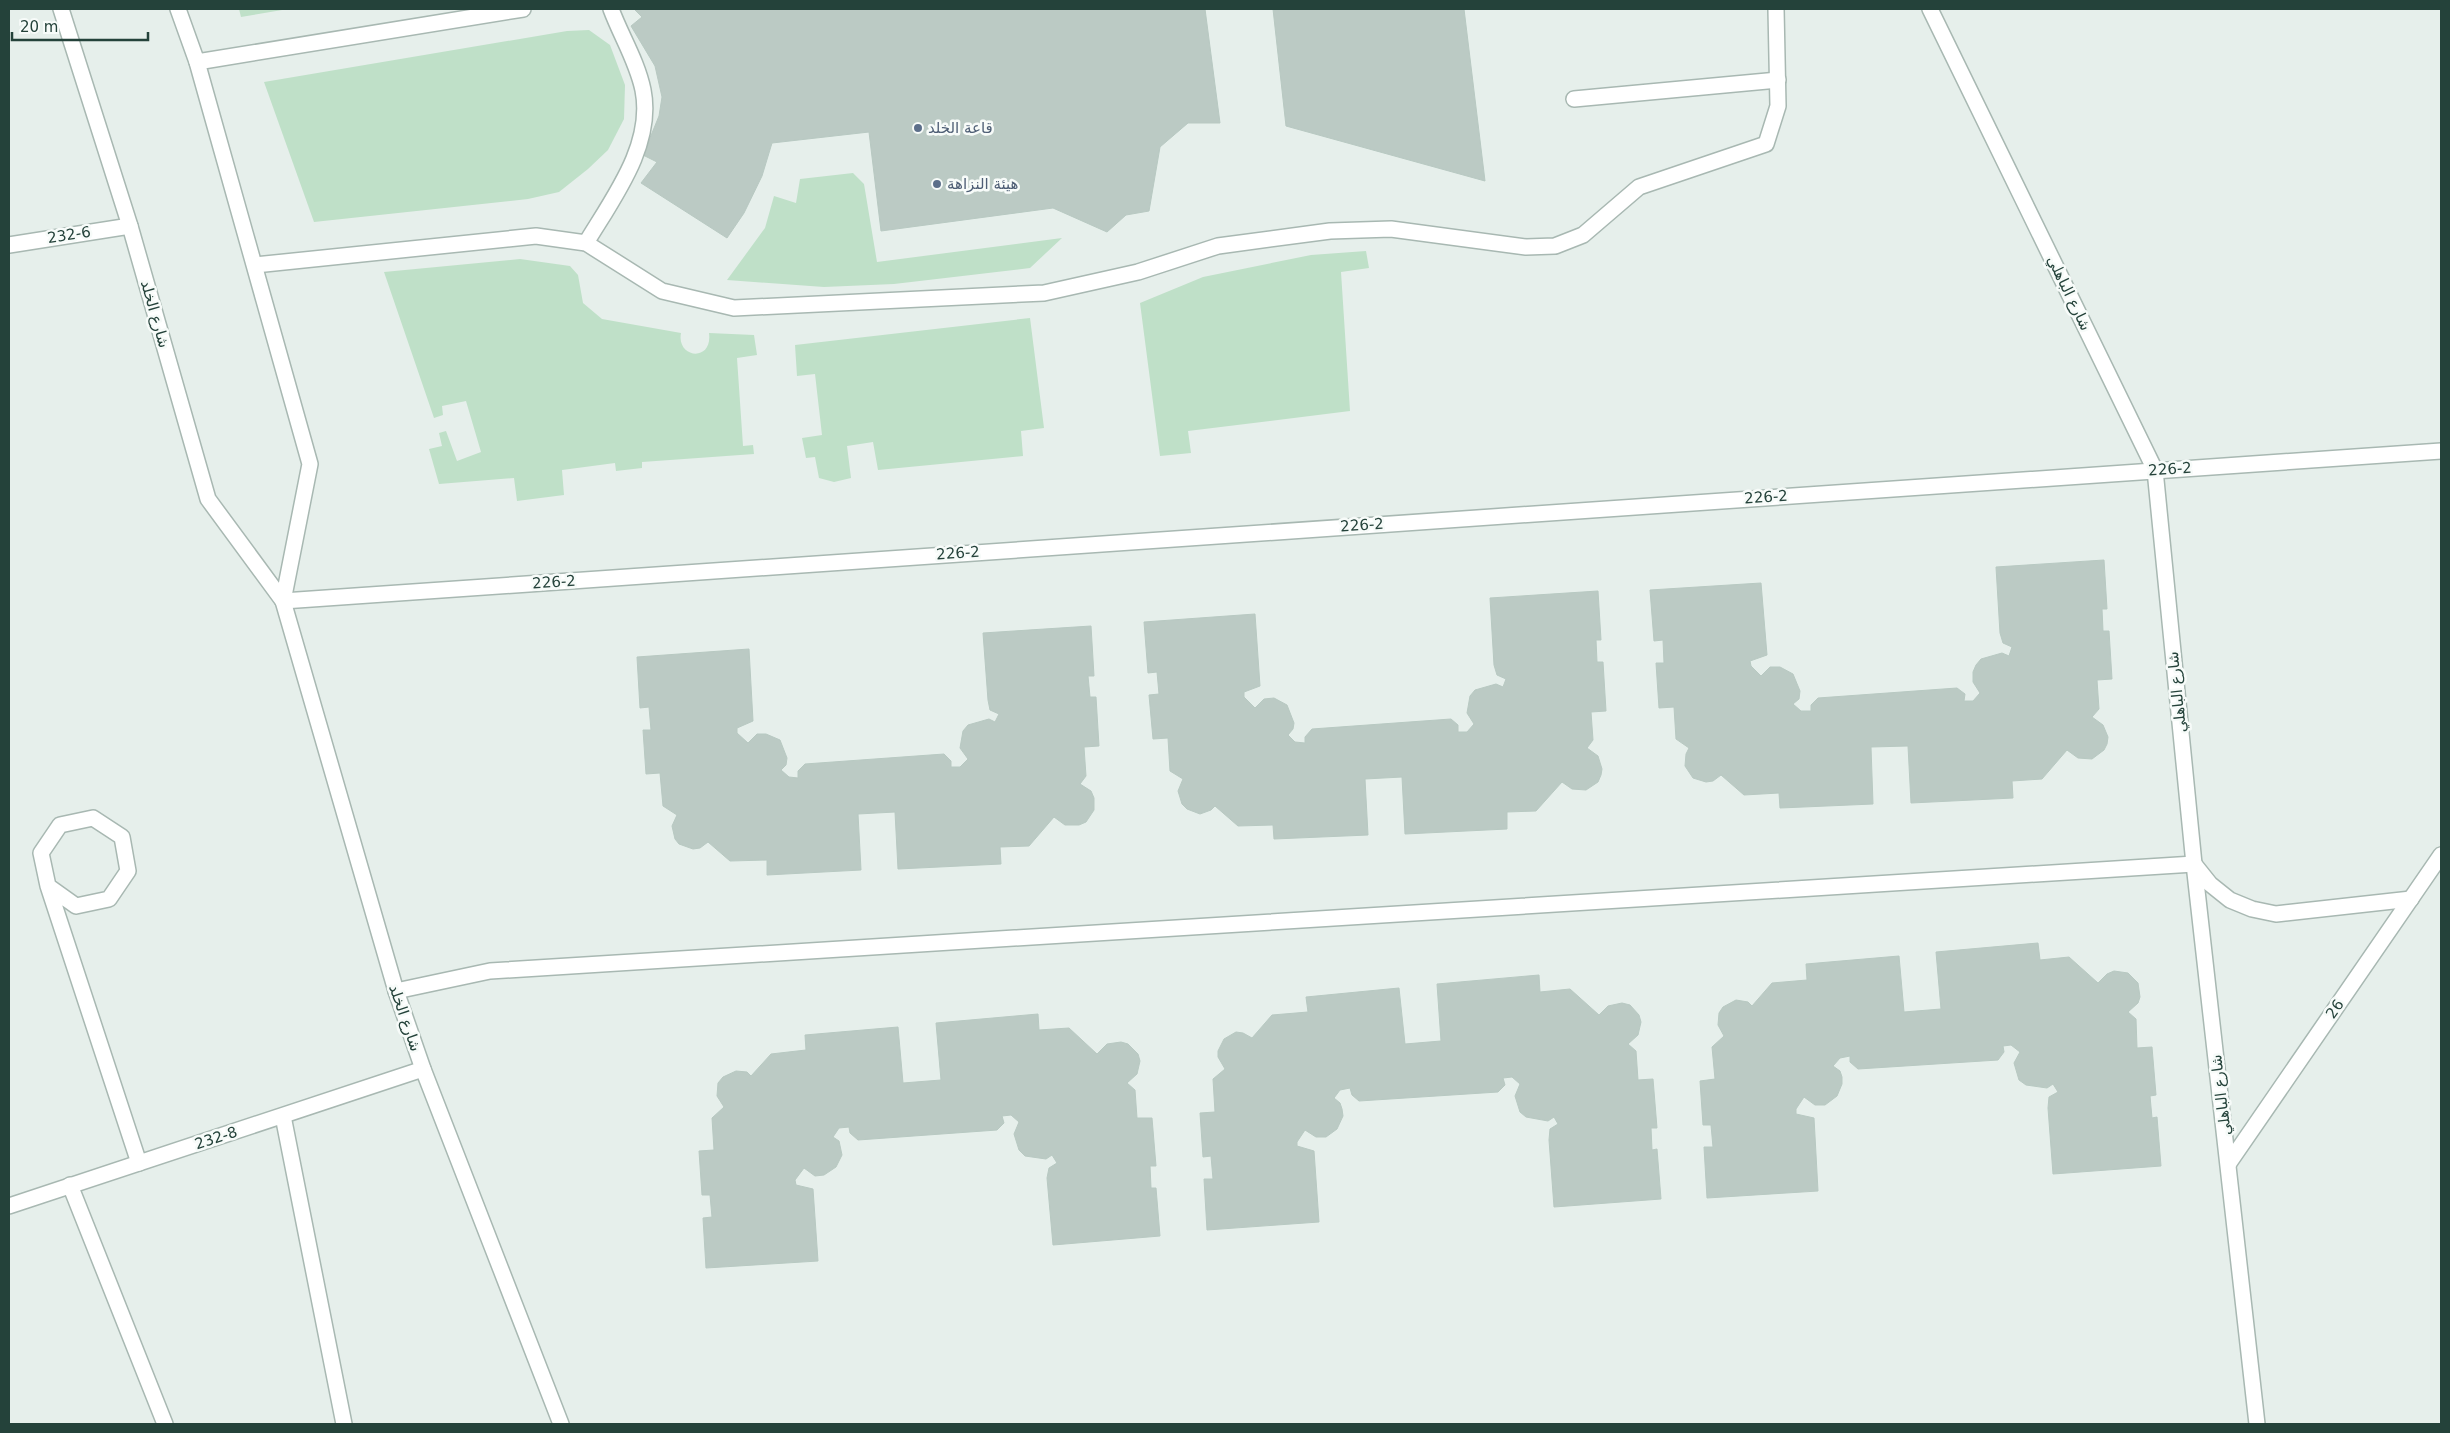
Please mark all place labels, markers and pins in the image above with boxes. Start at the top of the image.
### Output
place label: قاعة الخلد [928,119,993,137]
marker: قاعة الخلد [912,122,924,134]
place label: هيئة النزاهة [947,175,1019,193]
marker: هيئة النزاهة [931,178,943,190]

